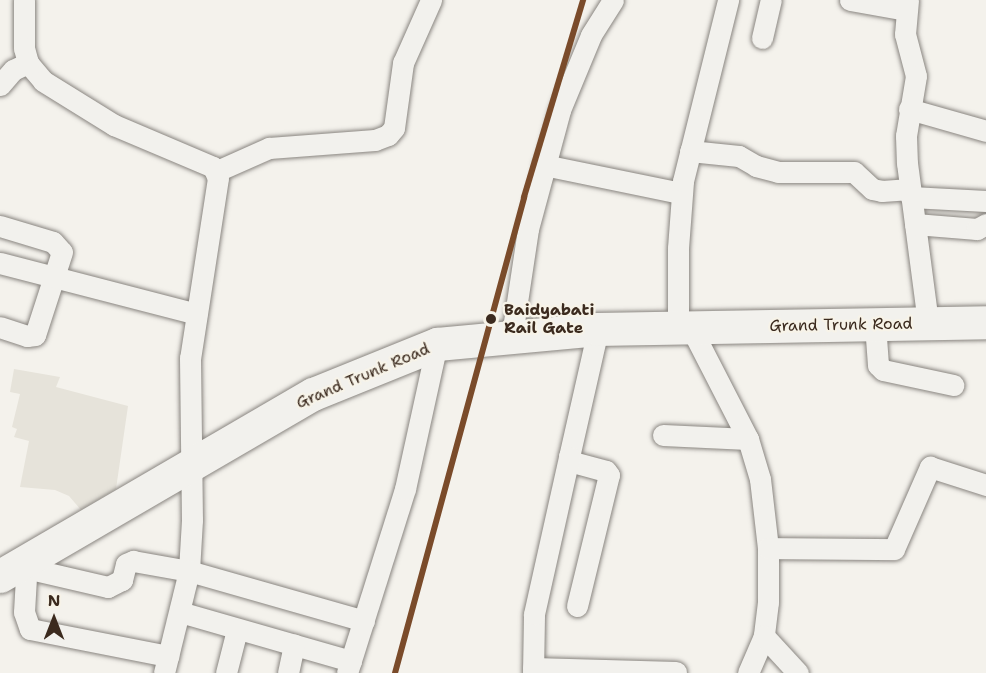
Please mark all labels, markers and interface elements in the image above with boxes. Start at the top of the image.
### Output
place label: Baidyabati Rail Gate [504,300,594,338]
marker: Baidyabati Rail Gate [482,310,500,328]
street label: Grand Trunk Road [769,314,913,336]
street label: Grand Trunk Road [293,339,433,413]
north arrow [24,589,84,649]
text: N [48,590,60,611]

